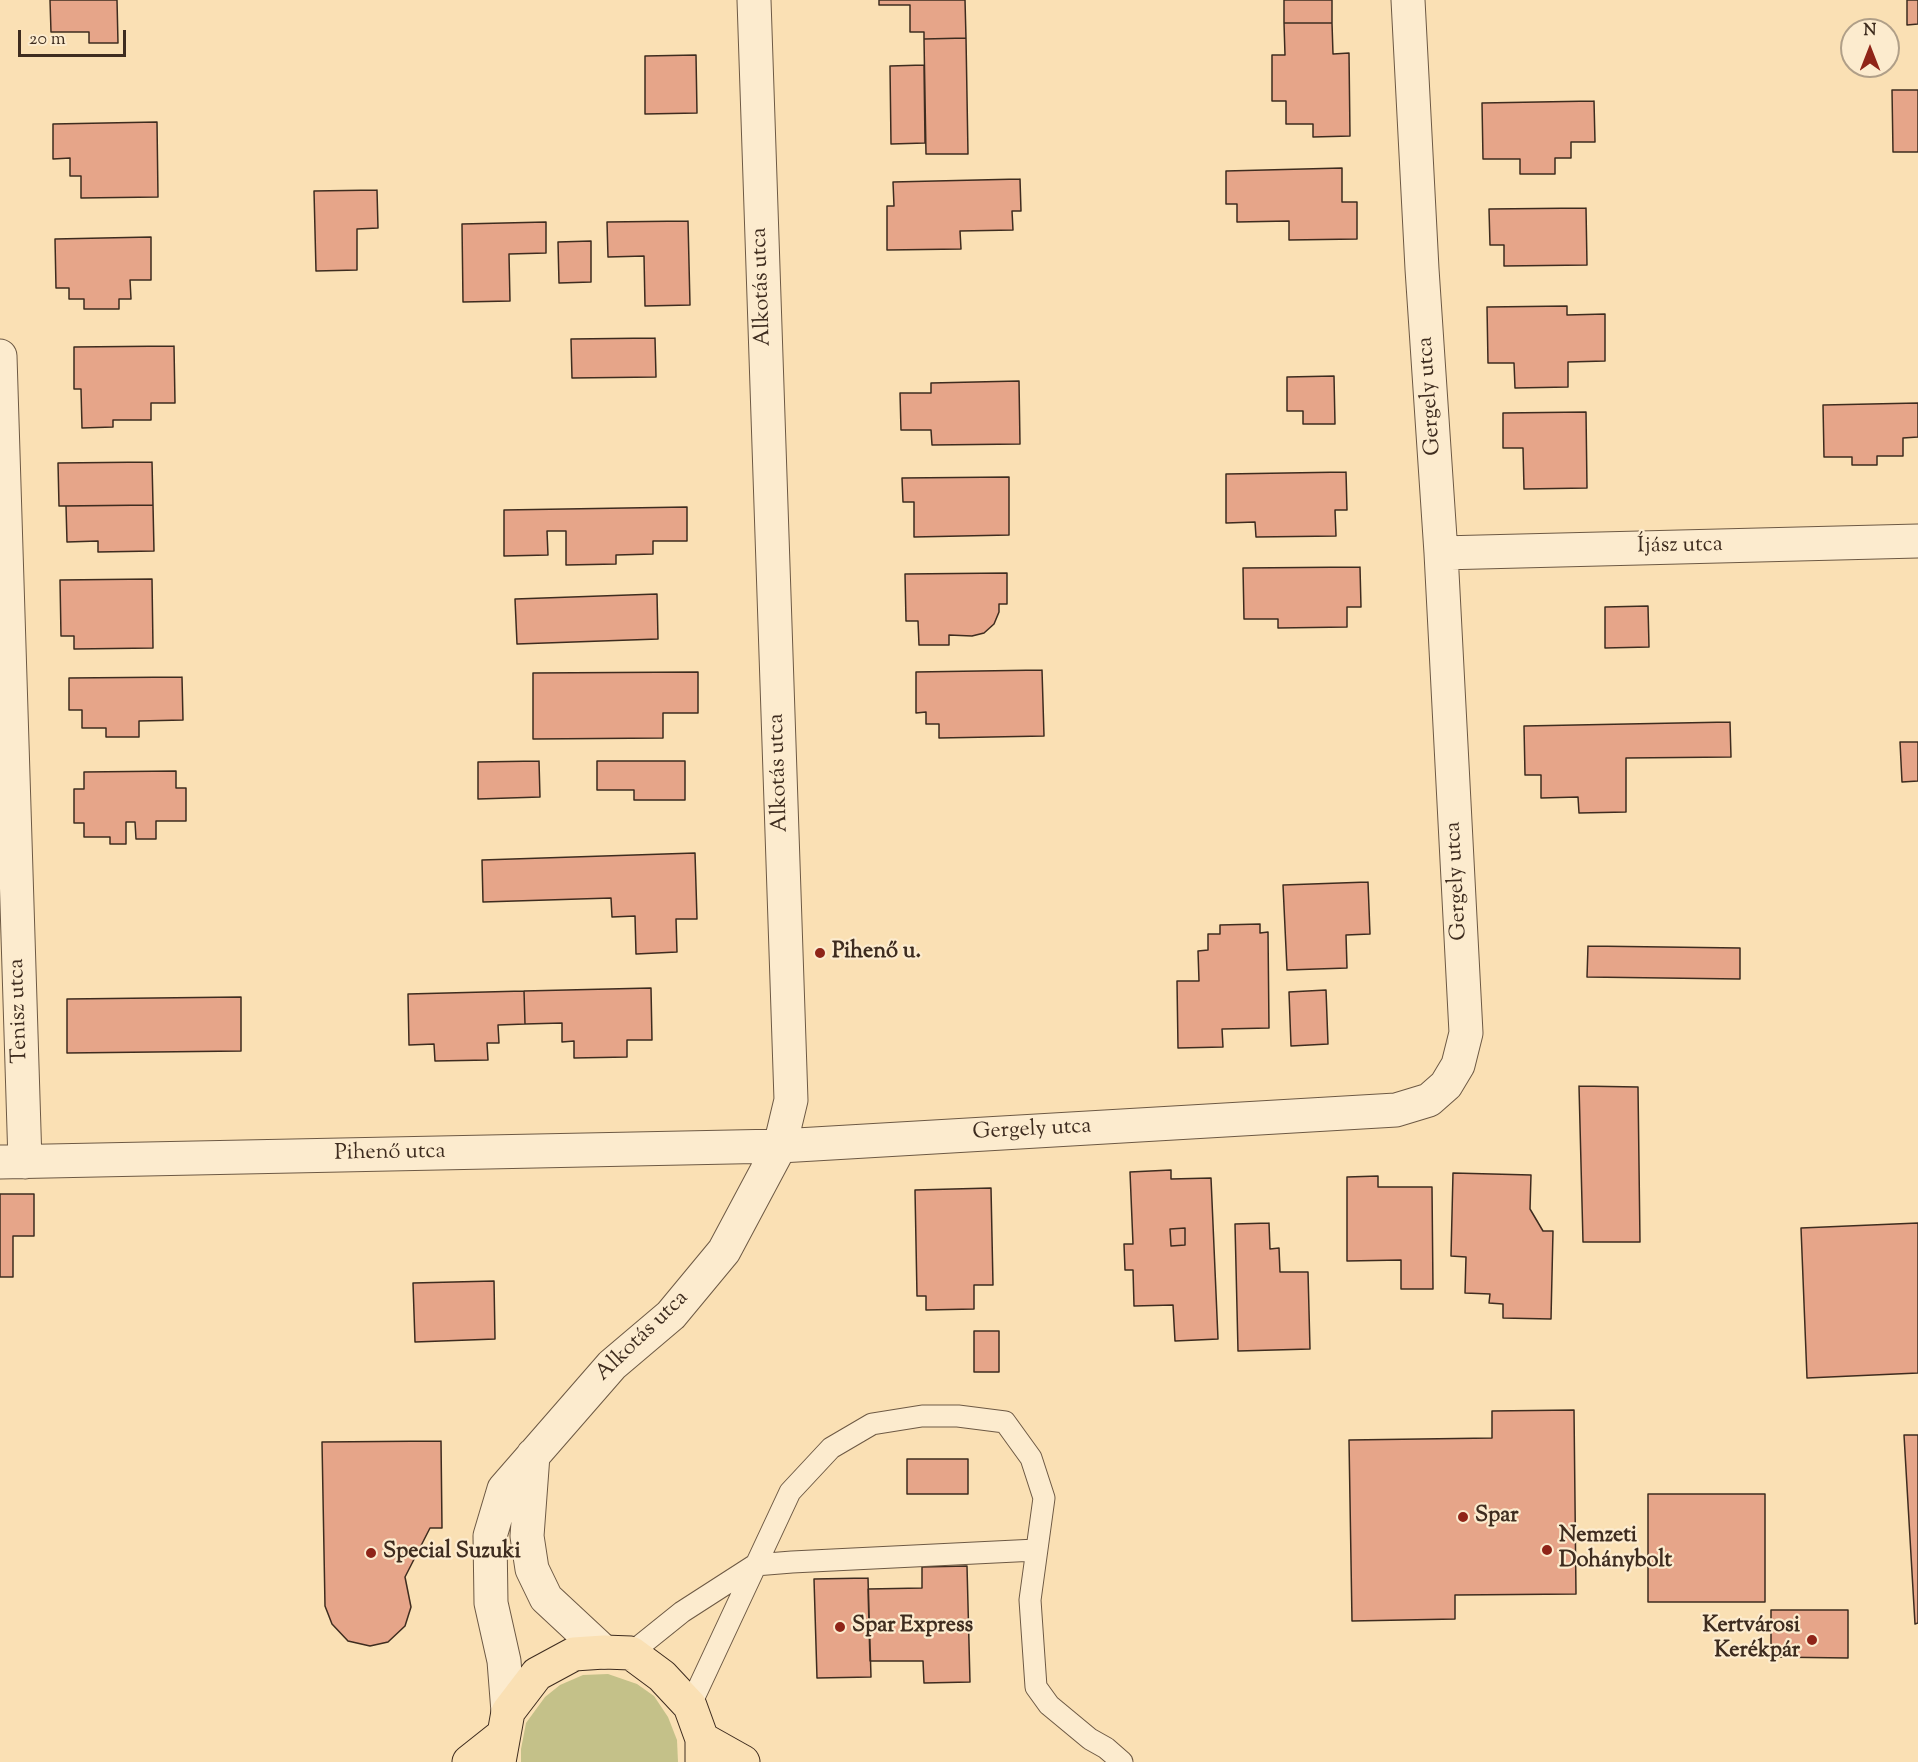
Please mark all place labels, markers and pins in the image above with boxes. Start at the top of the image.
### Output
place label: Pihenő u. [832,940,921,966]
marker: Pihenő u. [813,946,827,960]
place label: Spar [1475,1504,1518,1530]
marker: Spar [1456,1510,1470,1524]
place label: Nemzeti Dohánybolt [1559,1524,1672,1576]
place label: Special Suzuki [383,1540,521,1566]
marker: Nemzeti Dohánybolt [1540,1543,1554,1557]
marker: Special Suzuki [364,1546,378,1560]
place label: Spar Express [852,1614,973,1640]
place label: Kertvárosi Kerékpár [1702,1614,1800,1666]
marker: Spar Express [833,1620,847,1634]
marker: Kertvárosi Kerékpár [1805,1633,1819,1647]

